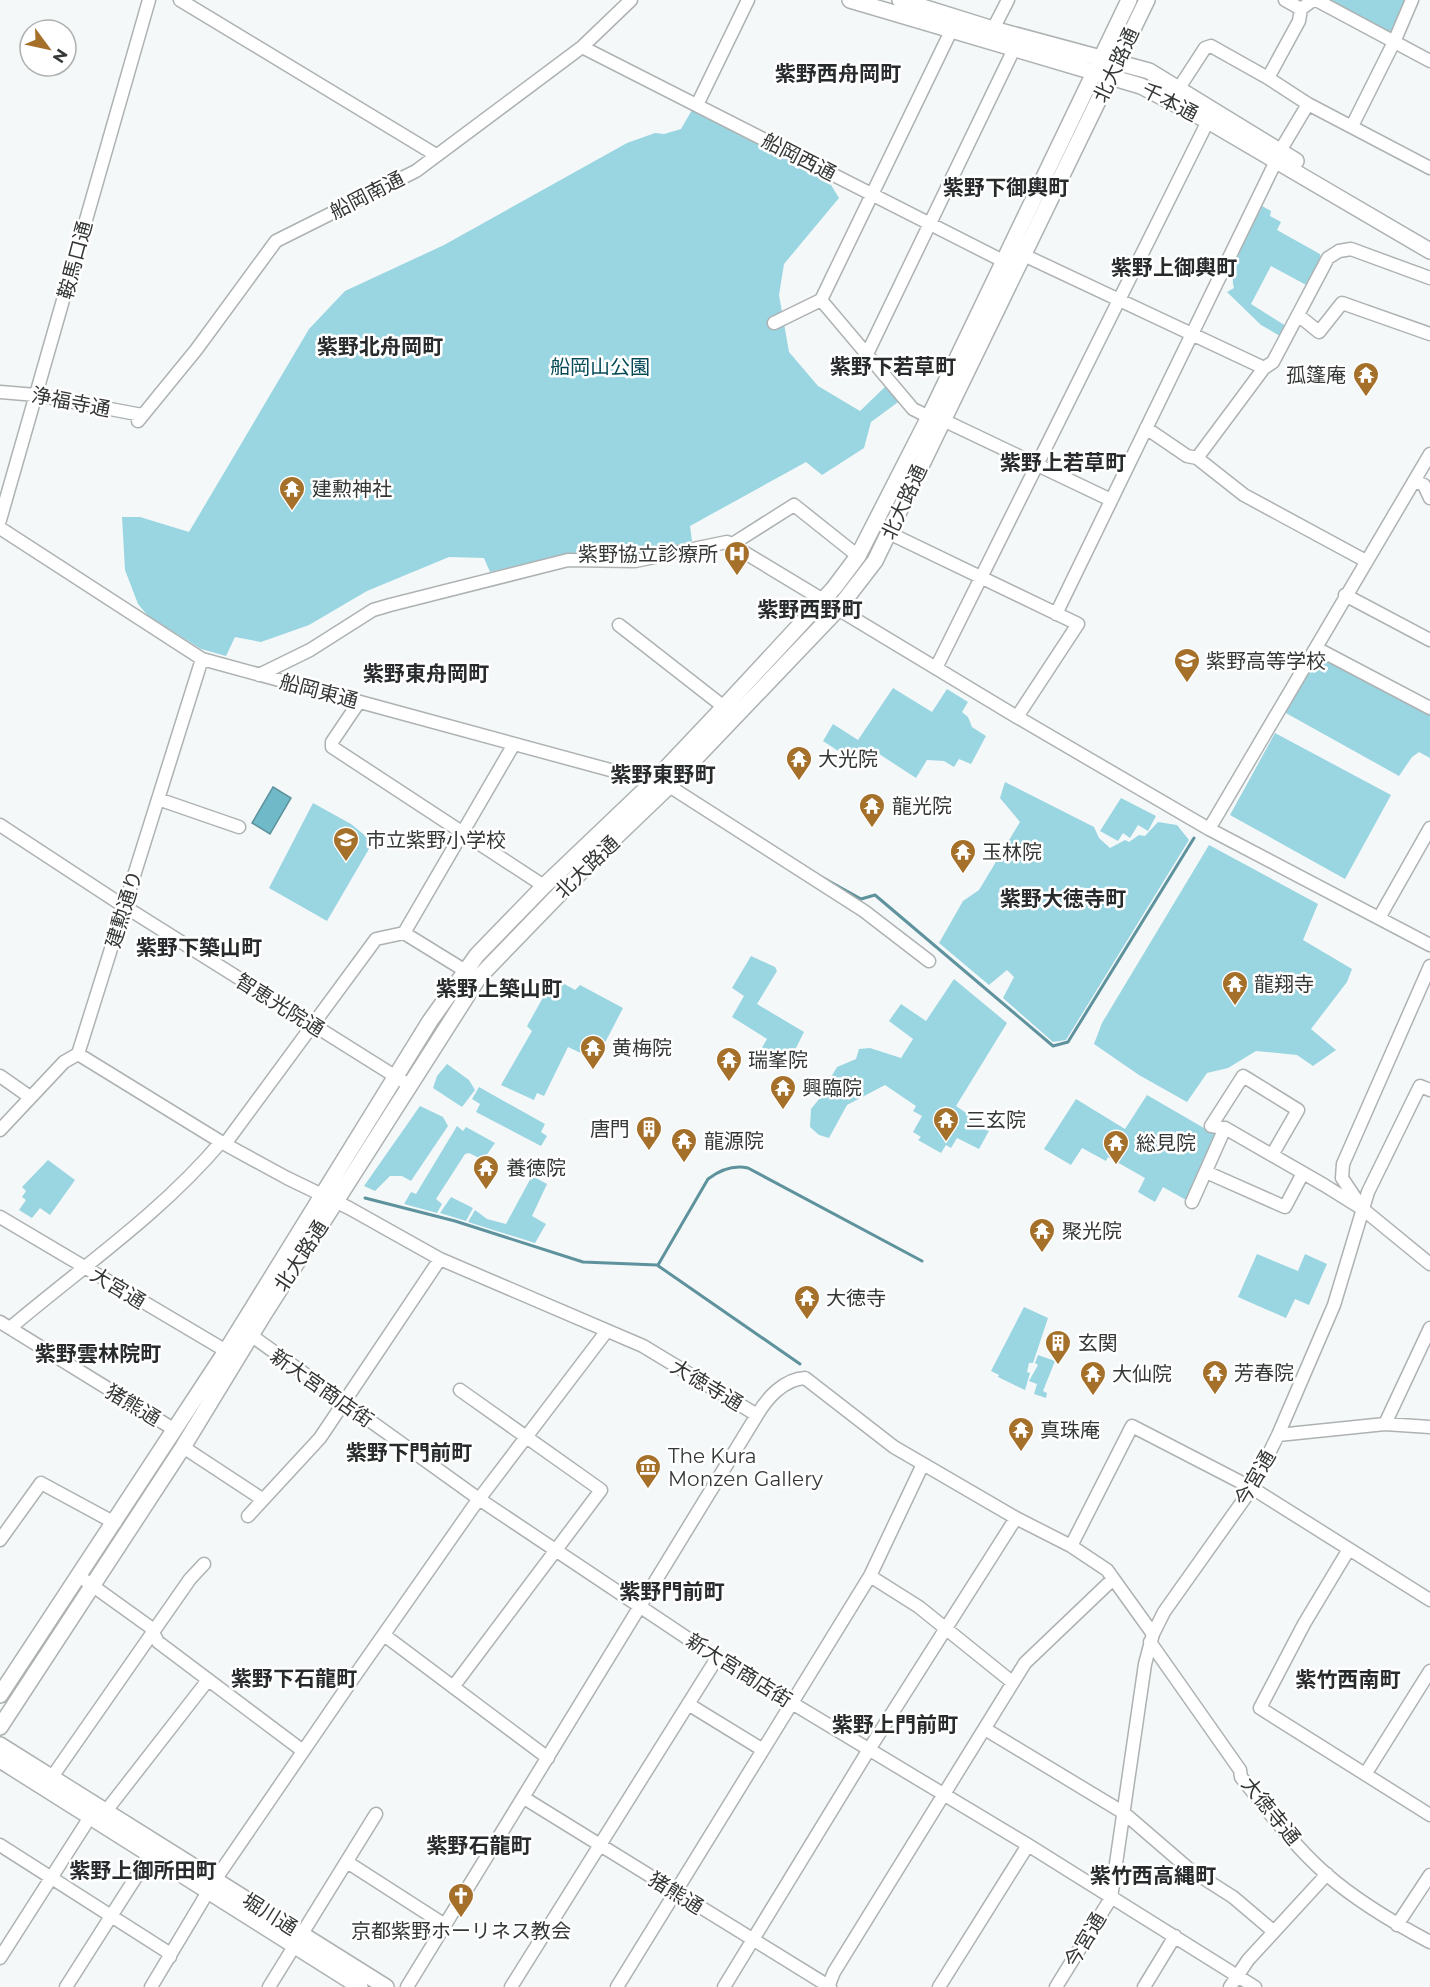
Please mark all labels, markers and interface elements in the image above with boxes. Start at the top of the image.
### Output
north arrow [18,18,78,78]
street label: 北大路通 [1088,24,1144,106]
text: N [49,45,72,66]
district label: 紫野西舟岡町 [775,61,901,86]
street label: 千本通 [1138,78,1202,126]
street label: 船岡西通 [758,128,840,186]
street label: 船岡南通 [326,166,408,224]
district label: 紫野下御輿町 [943,175,1069,200]
street label: 鞍馬口通 [53,218,97,302]
district label: 紫野上御輿町 [1111,255,1237,280]
district label: 紫野北舟岡町 [317,334,443,359]
district label: 紫野下若草町 [830,354,956,379]
park label: 船岡山公園 [550,355,650,379]
temple icon: 孤篷庵 [1351,360,1381,398]
place label: 孤篷庵 [1286,363,1346,387]
street label: 浄福寺通 [29,383,113,421]
district label: 紫野上若草町 [1000,450,1126,475]
street label: 北大路通 [876,461,932,543]
temple icon: 建勲神社 [277,474,307,512]
place label: 建勲神社 [312,477,392,501]
hospital icon: 紫野協立診療所 [722,539,752,577]
place label: 紫野協立診療所 [578,542,718,566]
district label: 紫野西野町 [758,597,863,622]
school or university icon: 紫野高等学校 [1172,646,1202,684]
place label: 紫野高等学校 [1206,649,1326,673]
district label: 紫野東舟岡町 [363,661,489,686]
street label: 船岡東通 [277,669,361,713]
temple icon: 大光院 [784,744,814,782]
place label: 大光院 [818,747,878,771]
district label: 紫野東野町 [611,762,716,787]
temple icon: 龍光院 [857,791,887,829]
place label: 龍光院 [892,794,952,818]
school or university icon: 市立紫野小学校 [331,825,361,863]
place label: 市立紫野小学校 [366,828,506,852]
street label: 北大路通 [550,831,624,903]
temple icon: 玉林院 [948,837,978,875]
place label: 玉林院 [982,840,1042,864]
street label: 建勲通り [101,867,147,951]
district label: 紫野大徳寺町 [1000,886,1126,911]
district label: 紫野下築山町 [136,935,262,960]
street label: 智恵光院通 [231,968,329,1042]
temple icon: 龍翔寺 [1220,969,1250,1007]
place label: 龍翔寺 [1254,972,1314,996]
district label: 紫野上築山町 [436,976,562,1001]
temple icon: 黄梅院 [578,1033,608,1071]
place label: 黄梅院 [612,1036,672,1060]
temple icon: 瑞峯院 [714,1045,744,1083]
place label: 瑞峯院 [748,1048,808,1072]
temple icon: 興臨院 [768,1073,798,1111]
place label: 興臨院 [802,1076,862,1100]
temple icon: 三玄院 [931,1105,961,1143]
place label: 三玄院 [966,1108,1026,1132]
building icon: 唐門 [634,1114,664,1152]
place label: 唐門 [590,1117,630,1141]
temple icon: 龍源院 [669,1126,699,1164]
temple icon: 総見院 [1101,1128,1131,1166]
place label: 龍源院 [704,1129,764,1153]
place label: 総見院 [1136,1131,1196,1155]
temple icon: 養徳院 [471,1153,501,1191]
place label: 養徳院 [506,1156,566,1180]
street label: 北大路通 [269,1216,333,1296]
temple icon: 聚光院 [1027,1216,1057,1254]
place label: 聚光院 [1062,1219,1122,1243]
street label: 大宮通 [86,1262,150,1314]
temple icon: 大徳寺 [792,1283,822,1321]
place label: 大徳寺 [826,1286,886,1310]
building icon: 玄関 [1043,1328,1073,1366]
place label: 玄関 [1078,1331,1118,1355]
district label: 紫野雲林院町 [35,1341,161,1366]
street label: 新大宮商店街 [266,1344,378,1432]
street label: 大徳寺通 [667,1354,747,1416]
temple icon: 芳春院 [1200,1358,1230,1396]
temple icon: 大仙院 [1078,1359,1108,1397]
place label: 芳春院 [1234,1361,1294,1385]
place label: 大仙院 [1112,1362,1172,1386]
street label: 猪熊通 [101,1379,165,1431]
temple icon: 真珠庵 [1006,1415,1036,1453]
place label: 真珠庵 [1040,1418,1100,1442]
district label: 紫野下門前町 [346,1440,472,1465]
place label: The Kura Monzen Gallery [668,1444,823,1491]
street label: 今宮通 [1230,1446,1280,1510]
museum icon: The Kura Monzen Gallery [633,1452,663,1490]
district label: 紫野門前町 [620,1579,725,1604]
street label: 新大宮商店街 [682,1628,796,1712]
district label: 紫野下石龍町 [231,1666,357,1691]
district label: 紫竹西南町 [1296,1667,1401,1692]
district label: 紫野上門前町 [832,1712,958,1737]
street label: 大徳寺通 [1237,1772,1305,1850]
district label: 紫野石龍町 [427,1833,532,1858]
district label: 紫野上御所田町 [70,1858,217,1883]
district label: 紫竹西高縄町 [1090,1863,1216,1888]
street label: 猪熊通 [644,1867,708,1919]
church icon: 京都紫野ホーリネス教会 [446,1881,476,1919]
street label: 堀川通 [238,1888,302,1940]
street label: 今宮通 [1059,1908,1111,1972]
place label: 京都紫野ホーリネス教会 [351,1919,571,1943]

